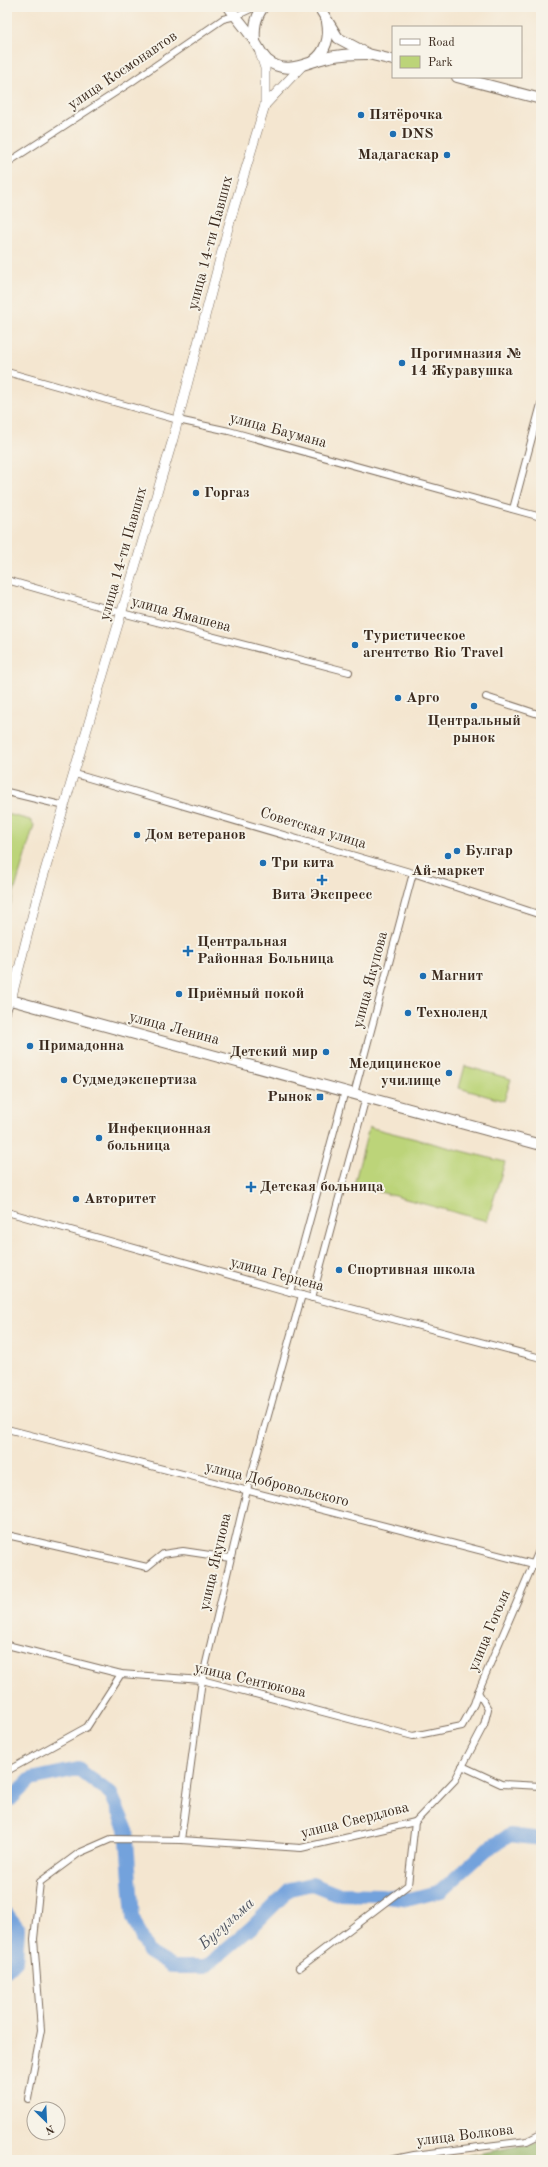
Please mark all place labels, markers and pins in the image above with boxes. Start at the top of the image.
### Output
place label: Пятёрочка [369,108,443,123]
marker: Пятёрочка [356,110,366,120]
place label: DNS [401,127,434,142]
marker: DNS [388,129,398,139]
place label: Мадагаскар [358,148,439,163]
marker: Мадагаскар [442,150,452,160]
place label: Прогимназия № 14 Журавушка [410,347,522,379]
marker: Прогимназия № 14 Журавушка [397,358,407,368]
place label: Горгаз [204,486,250,501]
marker: Горгаз [191,488,201,498]
place label: Туристическое агентство Rio Travel [363,629,504,661]
marker: Туристическое агентство Rio Travel [350,640,360,650]
place label: Арго [406,691,439,706]
marker: Арго [393,693,403,703]
marker: Центральный рынок [469,701,479,711]
place label: Центральный рынок [427,714,521,746]
place label: Дом ветеранов [145,828,246,843]
marker: Дом ветеранов [132,830,142,840]
place label: Булгар [465,844,513,859]
marker: Булгар [452,846,462,856]
marker: Ай-маркет [443,851,453,861]
place label: Три кита [271,856,334,871]
marker: Три кита [258,858,268,868]
place label: Ай-маркет [411,864,485,879]
marker: Вита Экспресс [317,875,327,885]
place label: Вита Экспресс [271,888,373,903]
place label: Центральная Районная Больница [197,935,334,967]
marker: Центральная Районная Больница [182,945,194,957]
place label: Магнит [431,969,483,984]
marker: Магнит [418,971,428,981]
place label: Приёмный покой [187,987,304,1002]
marker: Приёмный покой [174,989,184,999]
place label: Техноленд [416,1006,488,1021]
marker: Техноленд [403,1008,413,1018]
place label: Примадонна [38,1039,124,1054]
marker: Примадонна [25,1041,35,1051]
place label: Детский мир [230,1045,318,1060]
marker: Детский мир [321,1047,331,1057]
place label: Медицинское училище [349,1057,441,1089]
marker: Медицинское училище [444,1068,454,1078]
place label: Судмедэкспертиза [72,1073,197,1088]
marker: Судмедэкспертиза [59,1075,69,1085]
place label: Рынок [267,1090,312,1105]
marker: Рынок [315,1092,325,1102]
place label: Инфекционная больница [107,1122,211,1154]
marker: Инфекционная больница [94,1133,104,1143]
place label: Детская больница [260,1180,384,1195]
marker: Детская больница [245,1181,257,1193]
place label: Авторитет [84,1192,156,1207]
marker: Авторитет [71,1194,81,1204]
place label: Спортивная школа [347,1263,476,1278]
marker: Спортивная школа [334,1265,344,1275]

